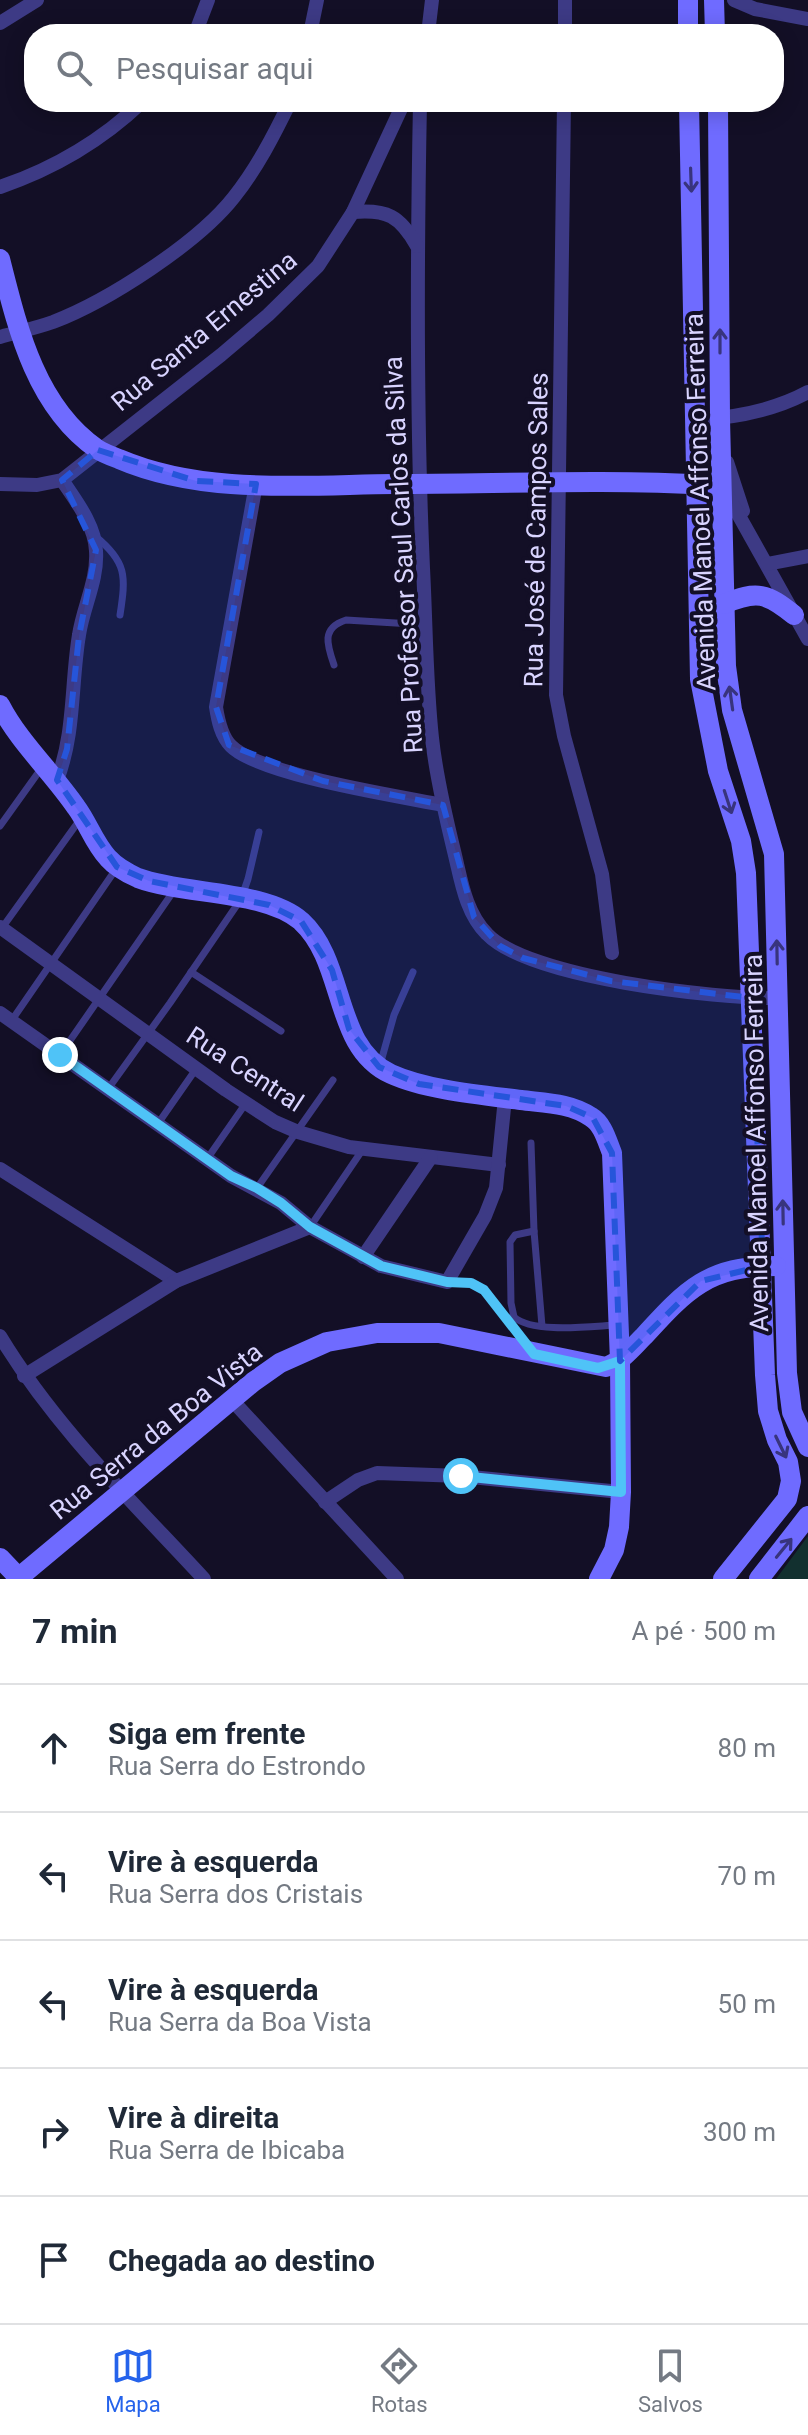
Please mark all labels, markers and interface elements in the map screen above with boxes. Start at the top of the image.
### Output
search box [24,24,784,112]
icon: search [52,46,96,90]
text: Pesquisar aqui [116,51,314,86]
one-way arrow [683,166,699,193]
street label: Rua Santa Ernestina [105,245,303,417]
street label: Avenida Manoel Affonso Ferreira [678,313,722,691]
one-way arrow [712,328,728,355]
street label: Rua Professor Saul Carlos da Silva [378,356,428,754]
street label: Rua José de Campos Sales [518,372,554,688]
one-way arrow [723,686,738,711]
one-way arrow [722,790,737,815]
one-way arrow [770,939,785,966]
street label: Avenida Manoel Affonso Ferreira [738,954,774,1332]
street label: Rua Central [181,1020,309,1118]
route end [42,1037,78,1073]
one-way arrow [775,1199,791,1226]
street label: Rua Serra da Boa Vista [44,1336,268,1526]
one-way arrow [774,1434,789,1458]
route start [443,1458,479,1494]
one-way arrow [776,1538,793,1559]
text: 7 min [32,1611,117,1651]
text: A pé · 500 m [631,1616,776,1646]
text: Siga em frente [108,1716,306,1751]
icon: ahead [32,1726,76,1770]
text: 80 m [718,1733,776,1763]
text: Rua Serra do Estrondo [108,1751,366,1781]
text: Vire à esquerda [108,1844,319,1879]
icon: left [32,1854,76,1898]
text: 70 m [718,1861,776,1891]
text: Rua Serra dos Cristais [108,1879,363,1909]
text: Vire à esquerda [108,1972,319,2007]
icon: left [32,1982,76,2026]
text: 50 m [718,1989,776,2019]
text: Rua Serra da Boa Vista [108,2007,372,2037]
text: Vire à direita [108,2100,279,2135]
icon: right [32,2110,76,2154]
text: 300 m [703,2117,776,2147]
text: Rua Serra de Ibicaba [108,2135,345,2165]
icon: arrive [32,2238,76,2282]
text: Chegada ao destino [108,2243,375,2278]
tab: Mapa [105,2344,161,2417]
tab: Rotas [371,2344,428,2417]
tab: Salvos [638,2344,703,2417]

